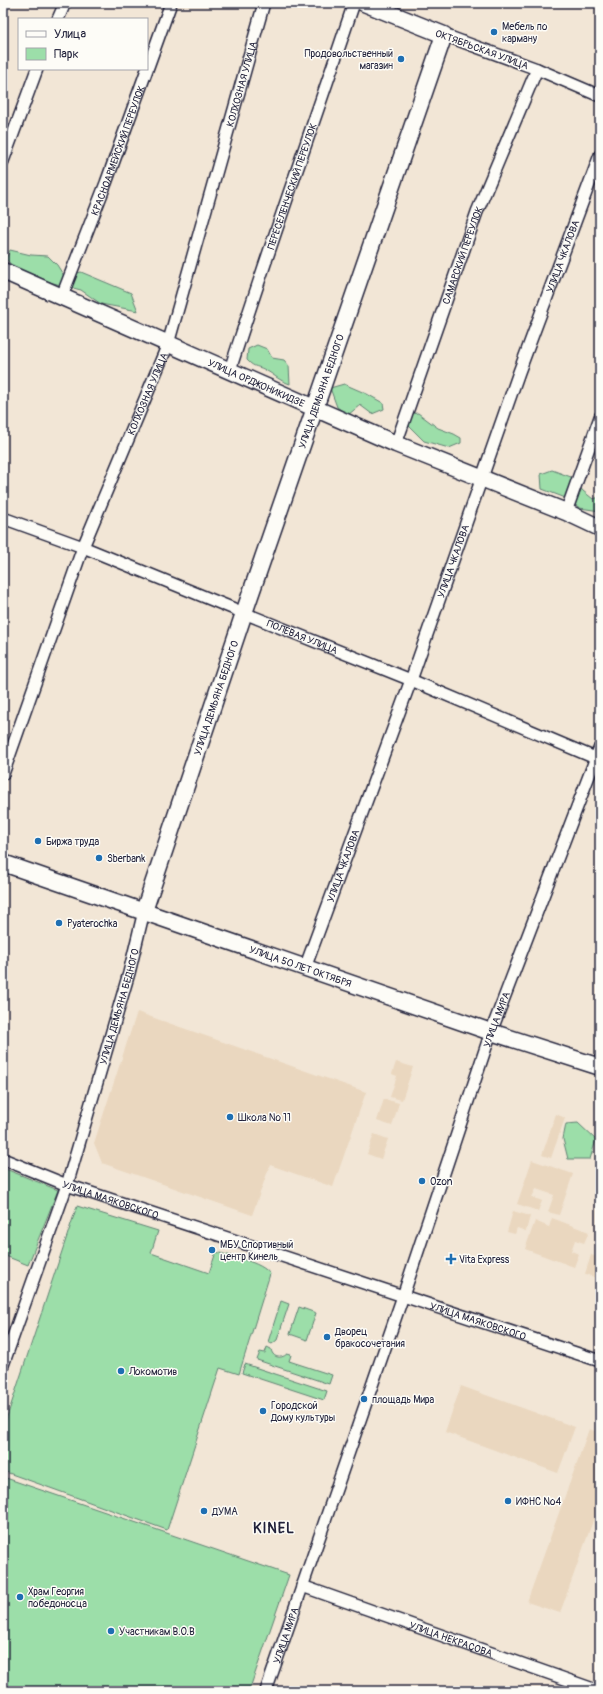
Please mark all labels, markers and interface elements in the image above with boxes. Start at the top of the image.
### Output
legend [18,18,148,70]
place label: Мебель по карману [502,21,548,45]
text: Улица [54,27,86,42]
street label: ОКТЯБРЬСКАЯ УЛИЦА [433,27,530,73]
marker: Мебель по карману [489,27,499,37]
street label: КОЛХОЗНАЯ УЛИЦА [224,40,260,128]
text: Парк [54,47,79,62]
place label: Продовольственный магазин [304,48,393,72]
marker: Продовольственный магазин [396,54,406,64]
street label: КРАСНОАРМЕЙСКИЙ ПЕРЕУЛОК [89,84,148,217]
street label: ПЕРЕСЕЛЕНЧЕСКИЙ ПЕРЕУЛОК [265,121,320,251]
street label: САМАРСКИЙ ПЕРЕУЛОК [440,205,486,306]
street label: УЛИЦА ЧКАЛОВА [544,218,582,294]
street label: УЛИЦА ДЕМЬЯНА БЕДНОГО [296,333,347,450]
street label: КОЛХОЗНАЯ УЛИЦА [126,350,171,437]
street label: УЛИЦА ОРДЖОНИКИДЗЕ [206,357,306,410]
street label: УЛИЦА ЧКАЛОВА [435,523,472,599]
street label: ПОЛЕВАЯ УЛИЦА [265,618,340,657]
street label: УЛИЦА ДЕМЬЯНА БЕДНОГО [192,639,241,757]
street label: УЛИЦА ЧКАЛОВА [325,828,363,904]
marker: Биржа труда [33,836,43,846]
place label: Биржа труда [46,836,99,848]
marker: Sberbank [94,853,104,863]
place label: Sberbank [107,853,146,865]
marker: Pyaterochka [54,918,64,928]
place label: Pyaterochka [67,918,118,930]
street label: УЛИЦА 50 ЛЕТ ОКТЯБРЯ [248,944,353,990]
street label: УЛИЦА ДЕМЬЯНА БЕДНОГО [98,947,142,1066]
street label: УЛИЦА МИРА [481,990,513,1049]
marker: Школа № 11 [225,1112,235,1122]
place label: Школа № 11 [238,1112,291,1124]
marker: Ozon [417,1176,427,1186]
place label: Ozon [430,1176,453,1188]
street label: УЛИЦА МАЯКОВСКОГО [60,1179,160,1222]
place label: МБУ Спортивный центр Кинель [220,1239,294,1263]
marker: МБУ Спортивный центр Кинель [207,1245,217,1255]
marker: Vita Express [446,1254,456,1264]
place label: Vita Express [459,1254,510,1266]
street label: УЛИЦА МАЯКОВСКОГО [428,1300,527,1343]
place label: Дворец бракосочетания [334,1326,405,1350]
marker: Дворец бракосочетания [322,1332,332,1342]
marker: Локомотив [116,1366,126,1376]
place label: Локомотив [128,1366,177,1378]
marker: площадь Мира [359,1394,369,1404]
place label: площадь Мира [372,1394,435,1406]
place label: Городской Дому культуры [270,1400,335,1424]
marker: Городской Дому культуры [258,1406,268,1416]
marker: ИФНС №4 [503,1496,513,1506]
place label: ИФНС №4 [516,1496,562,1508]
marker: ДУМА [199,1506,209,1516]
place label: ДУМА [211,1506,238,1518]
district label: KINEL [253,1520,295,1537]
place label: Храм Георгия победоносца [28,1586,87,1610]
marker: Храм Георгия победоносца [15,1592,25,1602]
street label: УЛИЦА МИРА [271,1606,302,1665]
street label: УЛИЦА НЕКРАСОВА [407,1619,494,1660]
marker: Участникам В.О.В [106,1626,116,1636]
place label: Участникам В.О.В [119,1626,195,1638]

